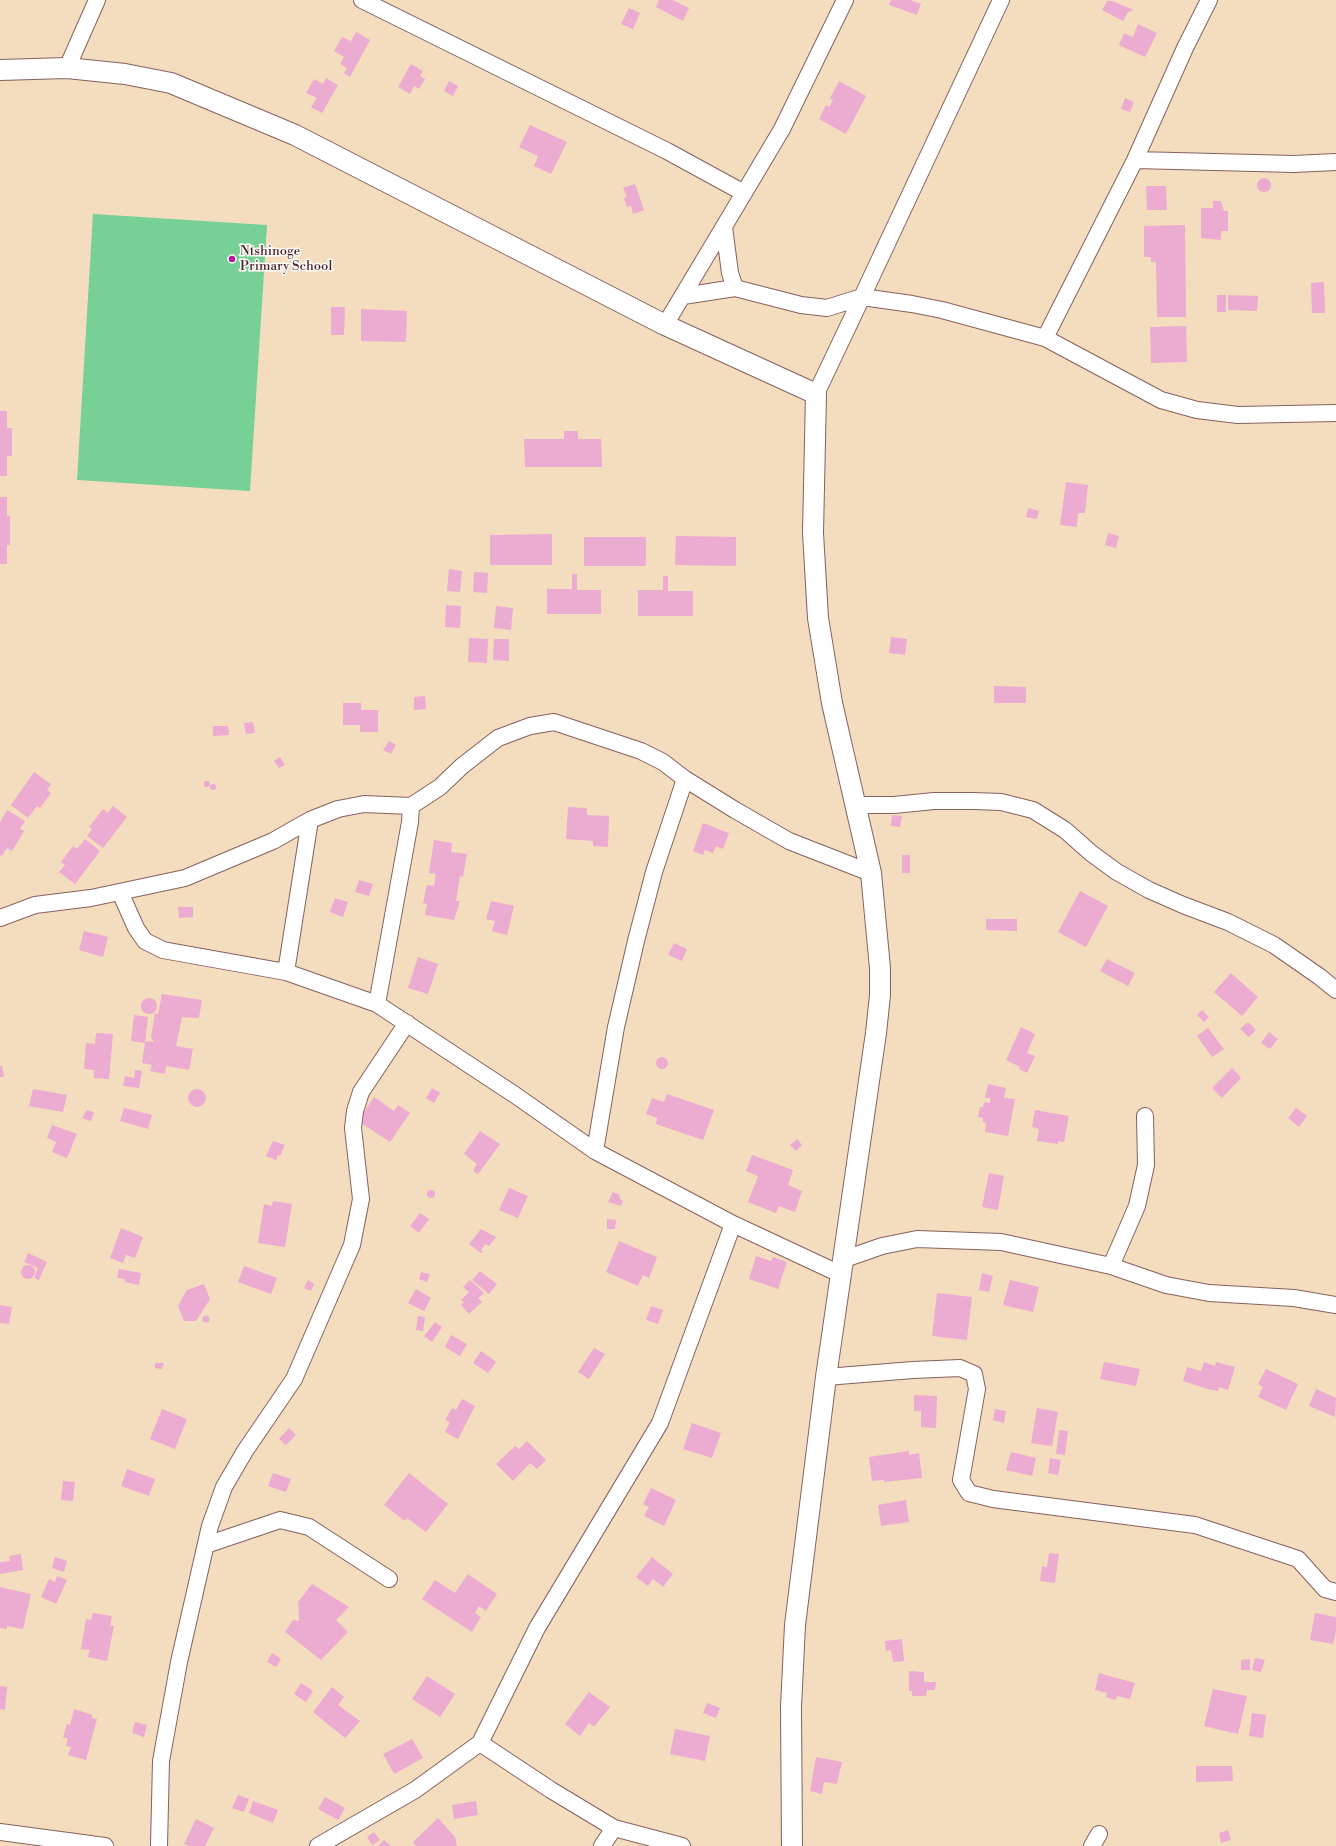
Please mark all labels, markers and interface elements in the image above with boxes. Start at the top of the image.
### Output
place label: Ntshinoge Primary School [240,244,332,275]
marker: Ntshinoge Primary School [227,254,237,264]

